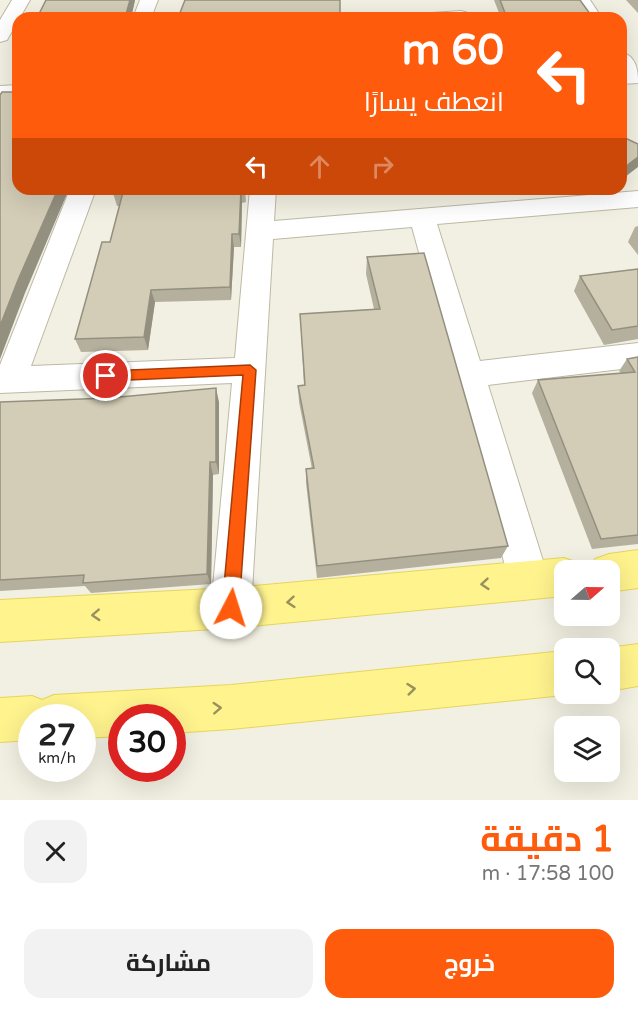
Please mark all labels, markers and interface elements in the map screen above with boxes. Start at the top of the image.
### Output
text: 60 m [402,25,504,76]
icon: left [525,36,603,114]
text: انعطف يسارًا [364,86,504,119]
icon: left [240,150,273,183]
icon: ahead [303,150,336,183]
icon: right [366,150,399,183]
pin [80,350,131,401]
icon: arrive [89,359,122,392]
north arrow [554,560,620,626]
map controls [554,560,620,782]
position arrow [199,576,263,640]
one-way arrow [480,577,489,590]
one-way arrow [286,595,295,608]
one-way arrow [92,609,101,622]
button: search [554,638,620,704]
one-way arrow [407,683,416,696]
one-way arrow [213,702,222,715]
speed limit sign: 30 [108,704,186,782]
button: layers [554,716,620,782]
text: 27 [38,717,76,754]
text: km/h [38,749,76,767]
text: 1 دقيقة [480,818,614,861]
button: close [24,820,87,883]
text: 100 m · 17:58 [482,862,614,886]
button: مشاركة [24,929,313,998]
button: خروج [325,929,614,998]

